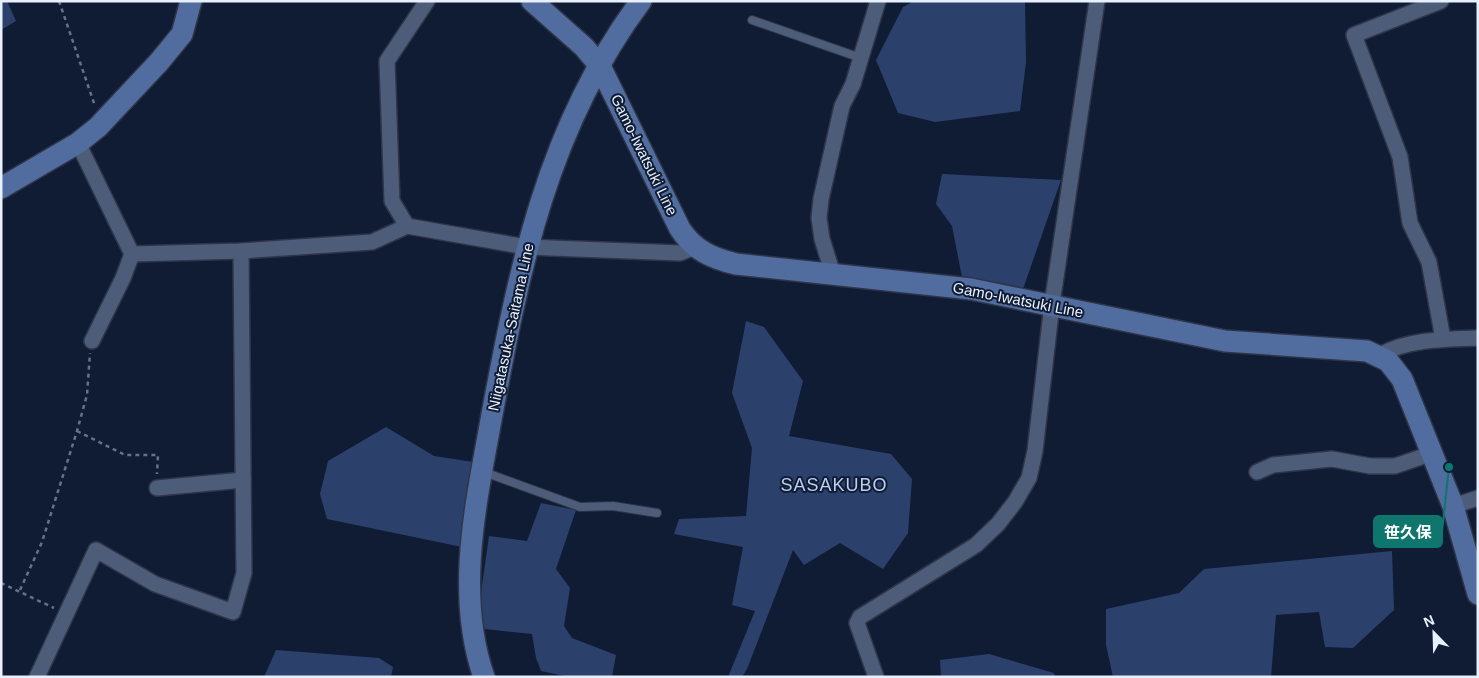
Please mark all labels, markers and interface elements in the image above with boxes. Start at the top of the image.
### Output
street label: Gamo-Iwatsuki Line [608,91,681,218]
street label: Niigatasuka-Saitama Line [484,242,537,412]
street label: Gamo-Iwatsuki Line [951,279,1085,321]
district label: SASAKUBO [780,475,888,495]
callout: 笹久保 [1374,516,1442,547]
text: 笹久保 [1384,524,1432,541]
north arrow [1409,608,1459,658]
text: N [1421,612,1437,630]

